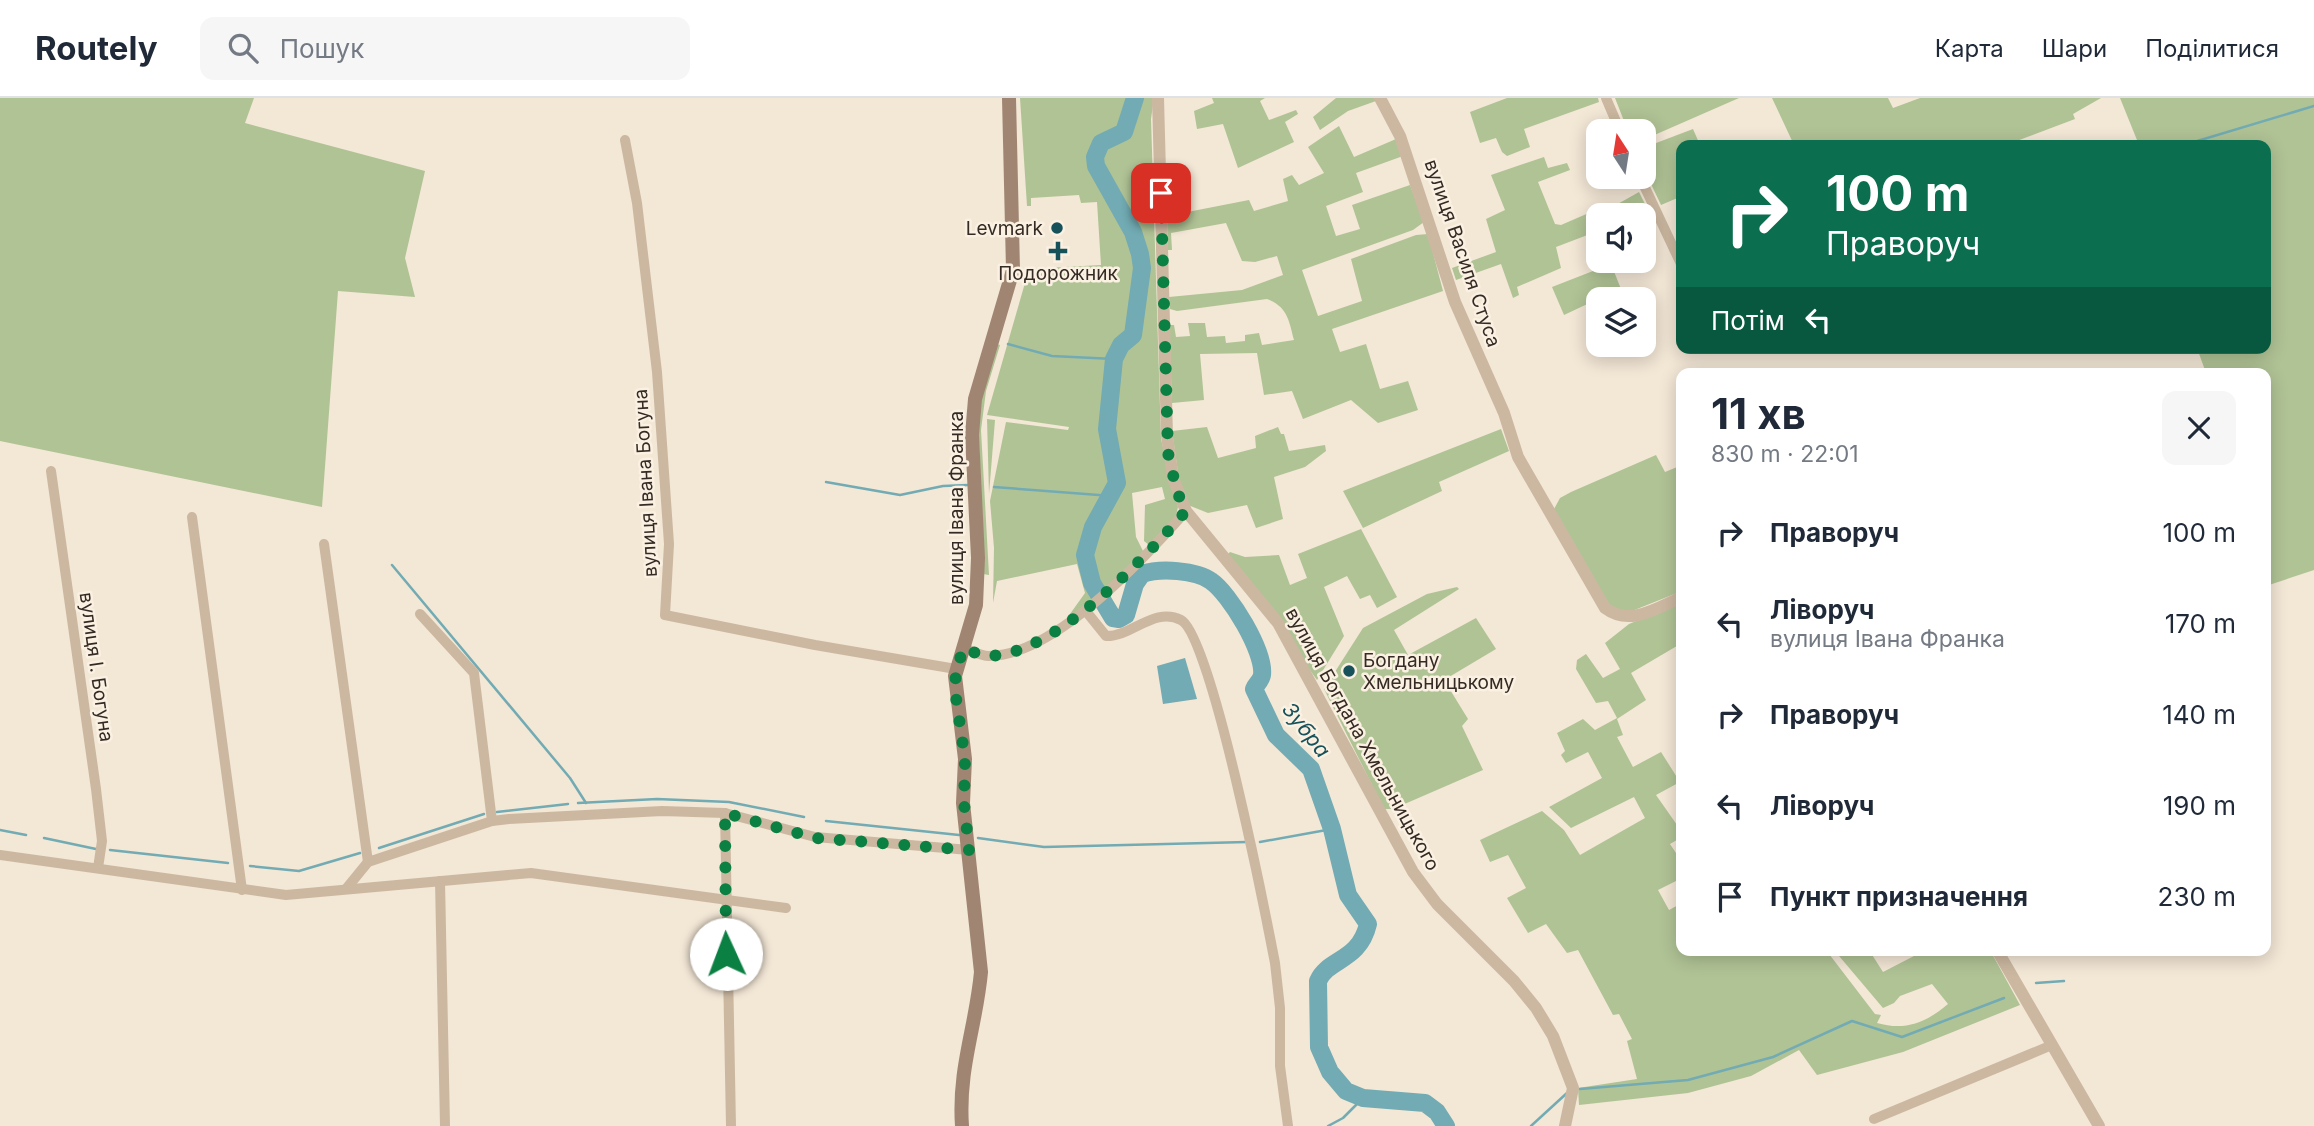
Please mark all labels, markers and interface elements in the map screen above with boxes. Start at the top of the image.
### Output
search box [200,17,690,80]
text: Routely [35,28,158,68]
icon: search [224,29,262,67]
text: Пошук [280,33,364,64]
text: Карта [1935,34,2004,63]
text: Шари [2042,34,2107,63]
text: Поділитися [2145,34,2279,63]
north arrow [1586,119,1656,189]
map controls [1586,119,1656,357]
street label: вулиця Василя Стуса [1420,156,1505,350]
pin [1131,163,1191,223]
text: 100 m [1826,164,1970,223]
icon: right [1711,168,1802,259]
icon: arrive [1142,174,1180,212]
button: sound [1586,203,1656,273]
place label: Levmark [966,217,1044,240]
marker: Levmark [1049,220,1065,236]
text: Праворуч [1826,224,1980,263]
marker: Подорожник [1050,243,1066,259]
place label: Подорожник [998,262,1118,285]
button: layers [1586,287,1656,357]
icon: left [1799,301,1837,339]
text: Потім [1711,305,1785,336]
street label: вулиця Івана Богуна [629,388,662,578]
text: 11 хв [1711,388,1806,439]
button: close [2162,391,2236,465]
street label: вулиця Івана Франка [945,411,968,605]
text: 830 m · 22:01 [1711,440,1859,468]
icon: right [1711,514,1749,552]
text: Праворуч [1770,517,1899,548]
text: 100 m [2163,517,2236,548]
street label: вулиця І. Богуна [75,591,118,743]
text: Ліворуч [1770,594,1874,625]
street label: вулиця Богдана Хмельницького [1281,604,1445,875]
icon: left [1711,605,1749,643]
text: 170 m [2165,608,2236,639]
text: вулиця Івана Франка [1770,625,2005,653]
place label: Богдану Хмельницькому [1363,649,1515,694]
marker: Богдану Хмельницькому [1341,663,1357,679]
icon: right [1711,696,1749,734]
water label: Зубра [1277,697,1336,762]
text: Праворуч [1770,699,1899,730]
text: 140 m [2162,699,2236,730]
icon: left [1711,787,1749,825]
text: Ліворуч [1770,790,1874,821]
text: 190 m [2163,790,2236,821]
icon: arrive [1711,878,1749,916]
text: Пункт призначення [1770,881,2028,912]
text: 230 m [2158,881,2236,912]
position arrow [689,917,763,991]

